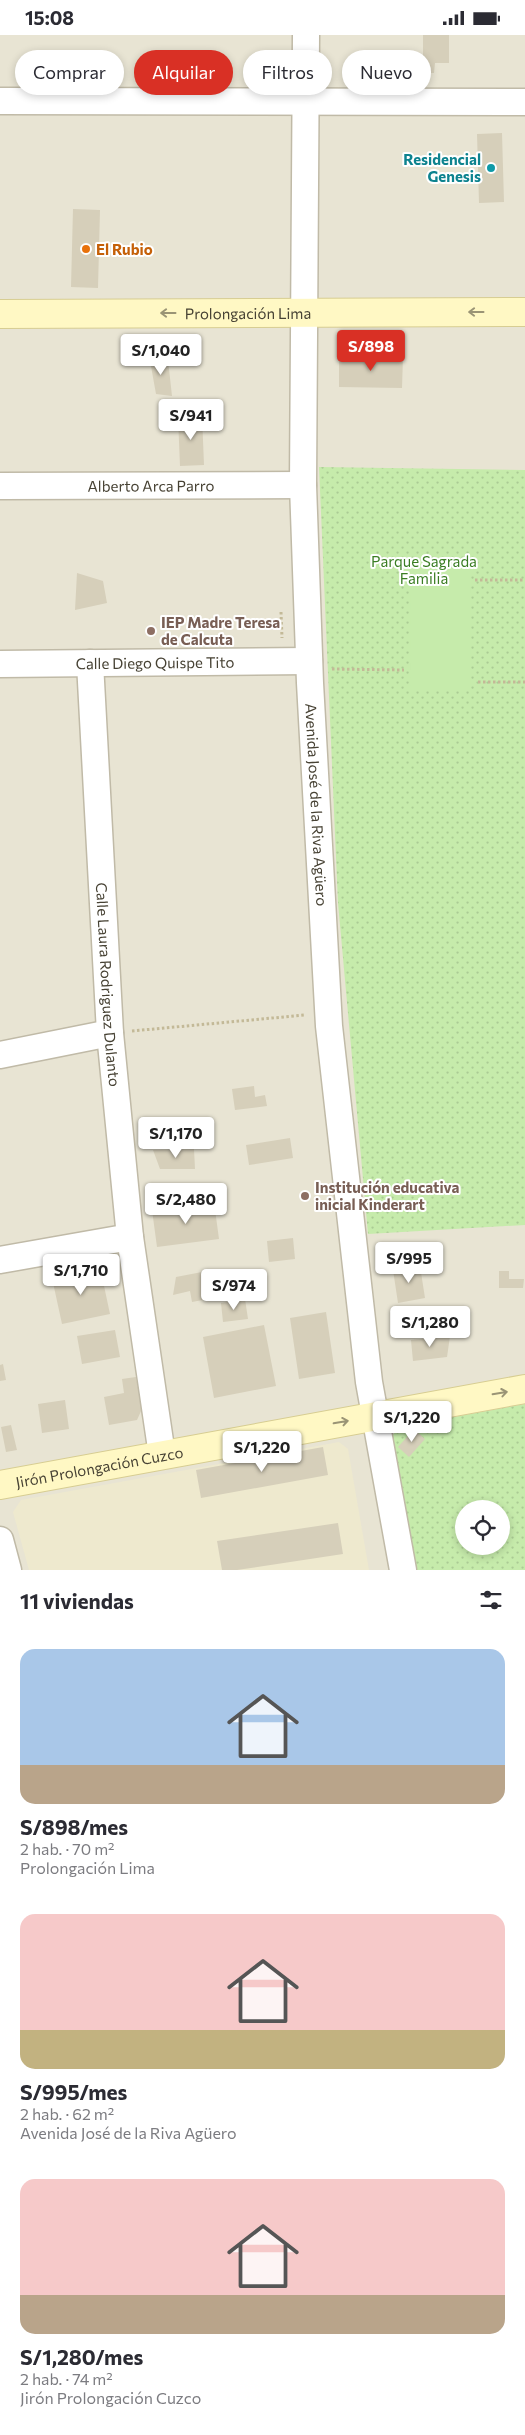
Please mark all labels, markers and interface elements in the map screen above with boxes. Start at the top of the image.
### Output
text: 15:08 [25,6,74,29]
chip: Comprar [15,50,124,95]
chip: Alquilar [134,50,233,95]
chip: Filtros [243,50,332,95]
chip: Nuevo [342,50,431,95]
place label: Residencial Genesis [403,150,481,185]
marker: Residencial Genesis [485,162,497,174]
place label: El Rubio [96,240,153,258]
marker: El Rubio [80,243,92,255]
street label: Prolongación Lima [185,304,311,322]
one-way arrow [469,307,485,317]
one-way arrow [160,308,176,318]
pin: S/898 [336,329,406,372]
pin: S/1,040 [115,333,207,376]
text: S/898 [348,336,394,355]
text: S/1,040 [132,340,190,359]
pin: S/941 [156,399,226,441]
text: S/941 [170,405,212,424]
street label: Alberto Arca Parro [87,476,215,495]
park label: Parque Sagrada Familia [371,552,477,587]
place label: IEP Madre Teresa de Calcuta [161,613,280,648]
marker: IEP Madre Teresa de Calcuta [145,625,157,637]
street label: Calle Diego Quispe Tito [76,653,234,672]
street label: Avenida José de la Riva Agüero [302,703,331,907]
street label: Calle Laura Rodriguez Dulanto [93,882,124,1087]
pin: S/1,170 [130,1117,222,1159]
text: S/1,170 [149,1123,203,1142]
place label: Institución educativa inicial Kinderart [315,1178,460,1213]
pin: S/2,480 [140,1183,232,1225]
text: S/2,480 [156,1189,216,1208]
marker: Institución educativa inicial Kinderart [299,1190,311,1202]
pin: S/995 [374,1241,444,1284]
text: S/995 [386,1248,432,1267]
pin: S/1,710 [35,1253,127,1296]
text: S/1,710 [54,1260,108,1279]
pin: S/974 [199,1269,269,1311]
text: S/974 [212,1275,256,1294]
pin: S/1,280 [384,1305,476,1348]
text: S/1,280 [401,1312,459,1331]
one-way arrow [492,1388,508,1398]
pin: S/1,220 [366,1401,458,1443]
text: S/1,220 [384,1407,440,1426]
one-way arrow [332,1417,348,1427]
pin: S/1,220 [216,1431,308,1473]
text: S/1,220 [234,1437,290,1456]
street label: Jirón Prolongación Cuzco [14,1443,185,1491]
map controls [455,1500,510,1555]
button: locate [455,1500,510,1555]
icon: filters [477,1586,505,1614]
text: 11 viviendas [20,1588,134,1613]
icon: home [218,1681,308,1771]
text: S/898/mes [20,1814,128,1839]
text: 2 hab. · 70 m² [20,1839,115,1858]
text: Prolongación Lima [20,1858,155,1877]
icon: home [218,1946,308,2036]
text: S/995/mes [20,2079,127,2104]
text: 2 hab. · 62 m² [20,2104,114,2123]
text: Avenida José de la Riva Agüero [20,2123,237,2142]
icon: home [218,2211,308,2301]
text: S/1,280/mes [20,2344,143,2369]
text: 2 hab. · 74 m² [20,2369,113,2388]
text: Jirón Prolongación Cuzco [20,2388,201,2407]

